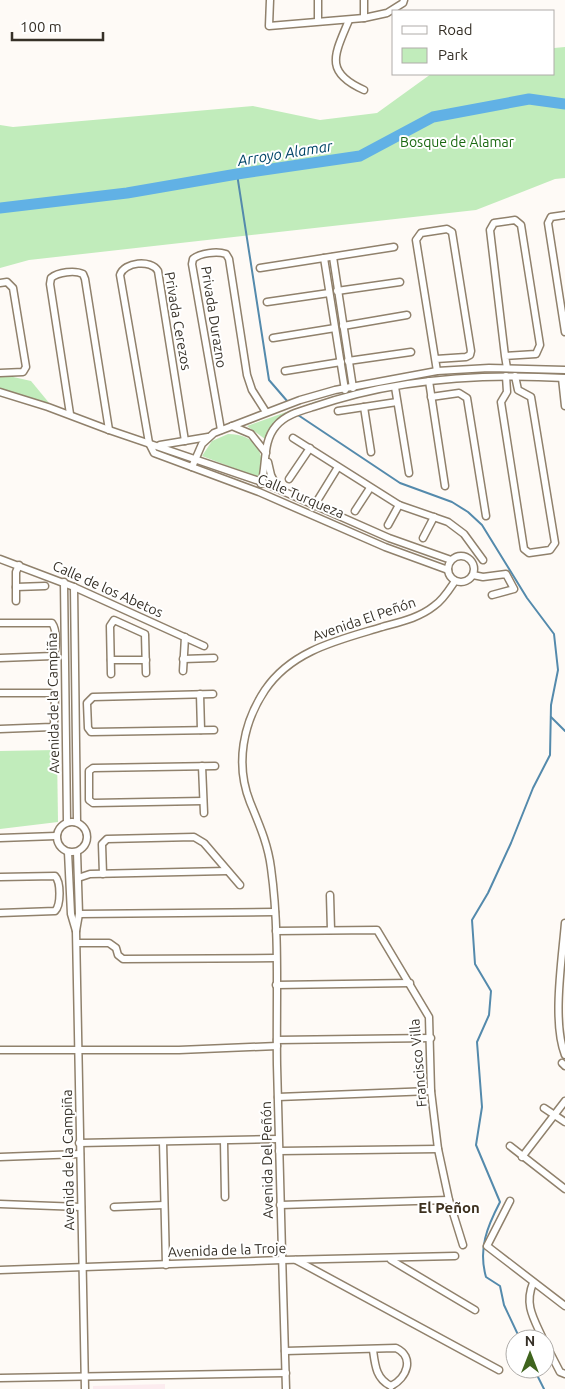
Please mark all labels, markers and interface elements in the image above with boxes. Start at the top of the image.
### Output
scale bar [12,10,104,42]
legend [392,10,555,75]
text: 100 m [20,18,62,35]
text: Road [438,21,473,38]
text: Park [438,46,468,63]
park label: Bosque de Alamar [400,134,515,150]
water label: Arroyo Alamar [235,137,335,169]
street label: Privada Durazno [198,265,230,369]
street label: Privada Cerezos [161,271,195,371]
street label: Calle Turqueza [255,471,347,521]
street label: Calle de los Abetos [50,557,166,621]
street label: Avenida El Peñón [310,594,418,644]
street label: Avenida de la Campiña [44,632,62,774]
street label: Francisco Villa [406,1018,430,1108]
street label: Avenida de la Campiña [59,1089,77,1231]
street label: Avenida Del Peñón [258,1101,276,1219]
district label: El Peñon [418,1199,480,1216]
street label: Avenida de la Troje [167,1240,287,1260]
north arrow [505,1329,555,1379]
text: N [525,1333,535,1349]

